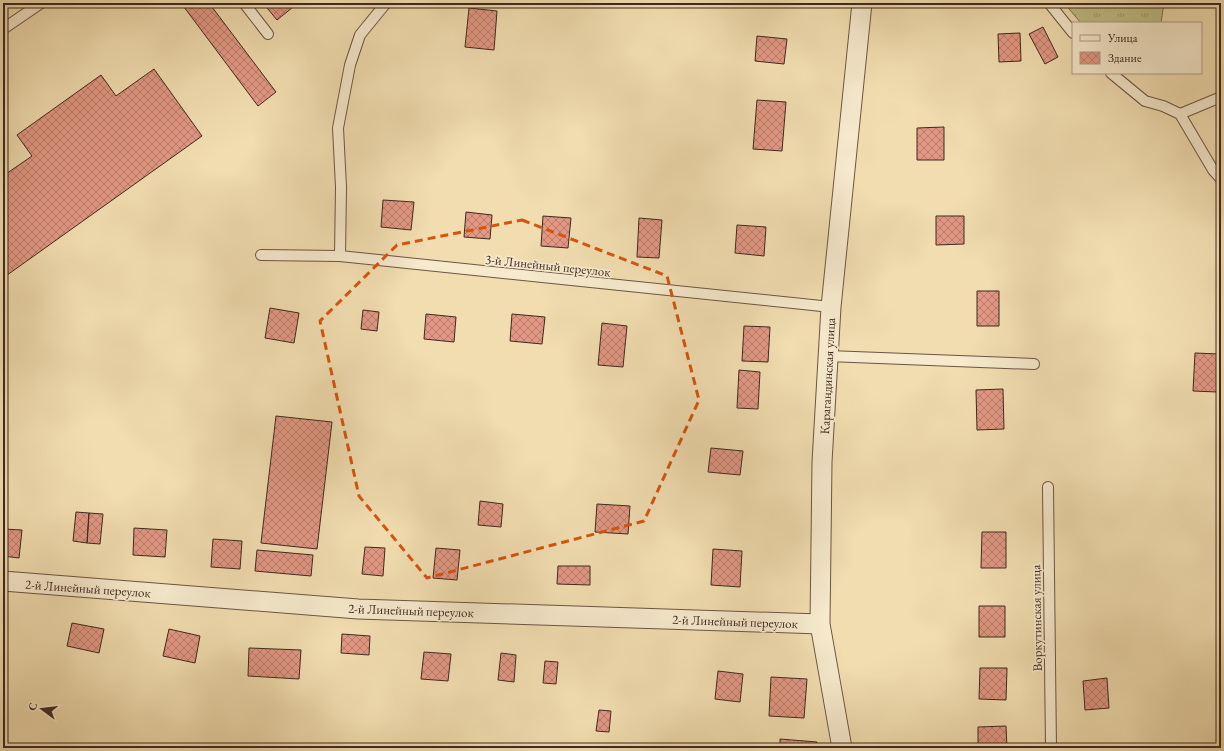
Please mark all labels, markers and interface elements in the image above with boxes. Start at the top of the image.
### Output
legend [1072,22,1202,74]
text: Улица [1107,30,1138,46]
text: Здание [1108,50,1142,66]
street label: 3-й Линейный переулок [484,250,612,281]
street label: Карагандинская улица [816,317,839,435]
street label: Воркутинская улица [1027,564,1046,672]
street label: 2-й Линейный переулок [25,576,152,601]
street label: 2-й Линейный переулок [348,600,475,621]
street label: 2-й Линейный переулок [672,611,799,632]
north arrow [22,689,62,729]
text: С [25,701,40,712]

